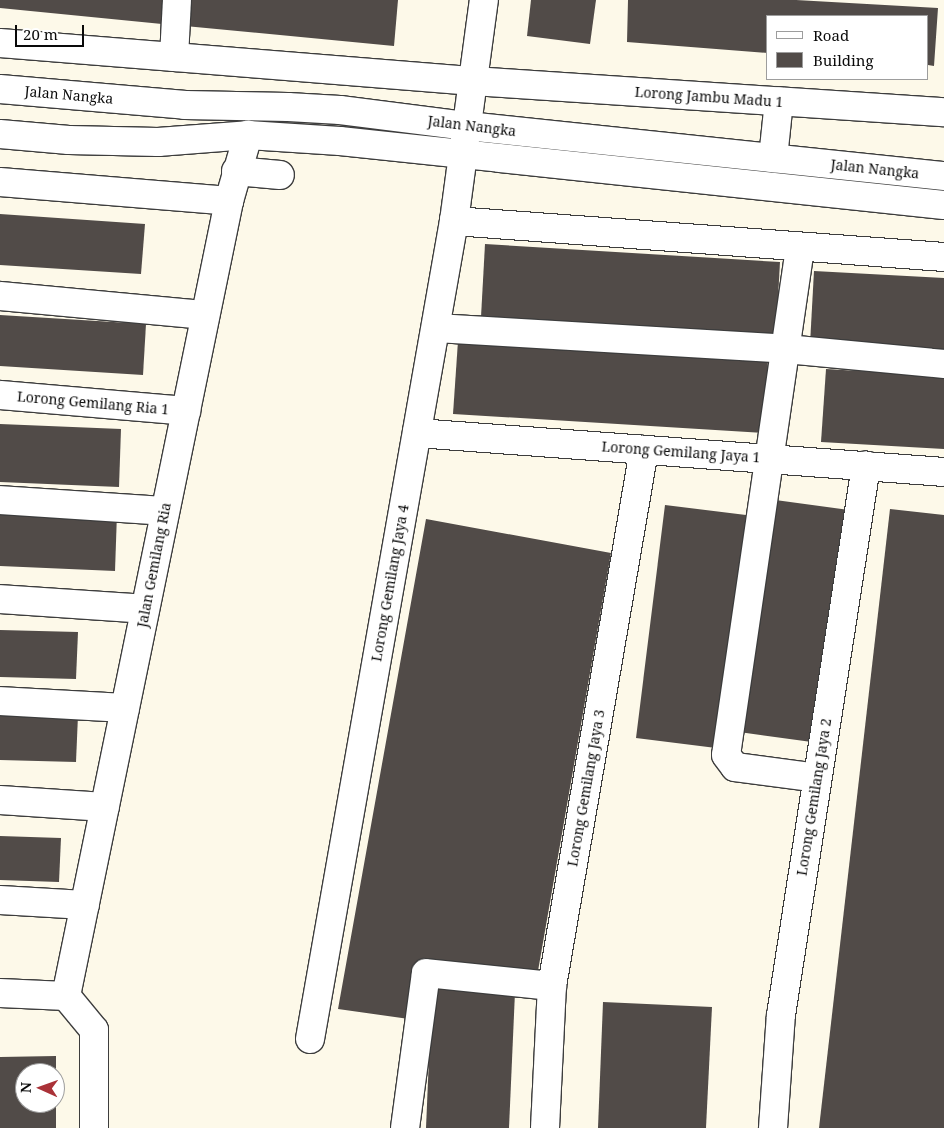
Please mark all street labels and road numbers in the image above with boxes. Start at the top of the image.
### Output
street label: Jalan Nangka [24,83,114,107]
street label: Lorong Jambu Madu 1 [634,83,784,111]
street label: Jalan Nangka [427,112,517,140]
street label: Jalan Nangka [830,156,920,182]
street label: Lorong Gemilang Ria 1 [16,388,170,418]
street label: Lorong Gemilang Jaya 1 [601,438,761,466]
street label: Jalan Gemilang Ria [134,501,174,629]
street label: Lorong Gemilang Jaya 4 [368,503,412,663]
street label: Lorong Gemilang Jaya 3 [564,708,608,868]
street label: Lorong Gemilang Jaya 2 [793,717,835,877]

